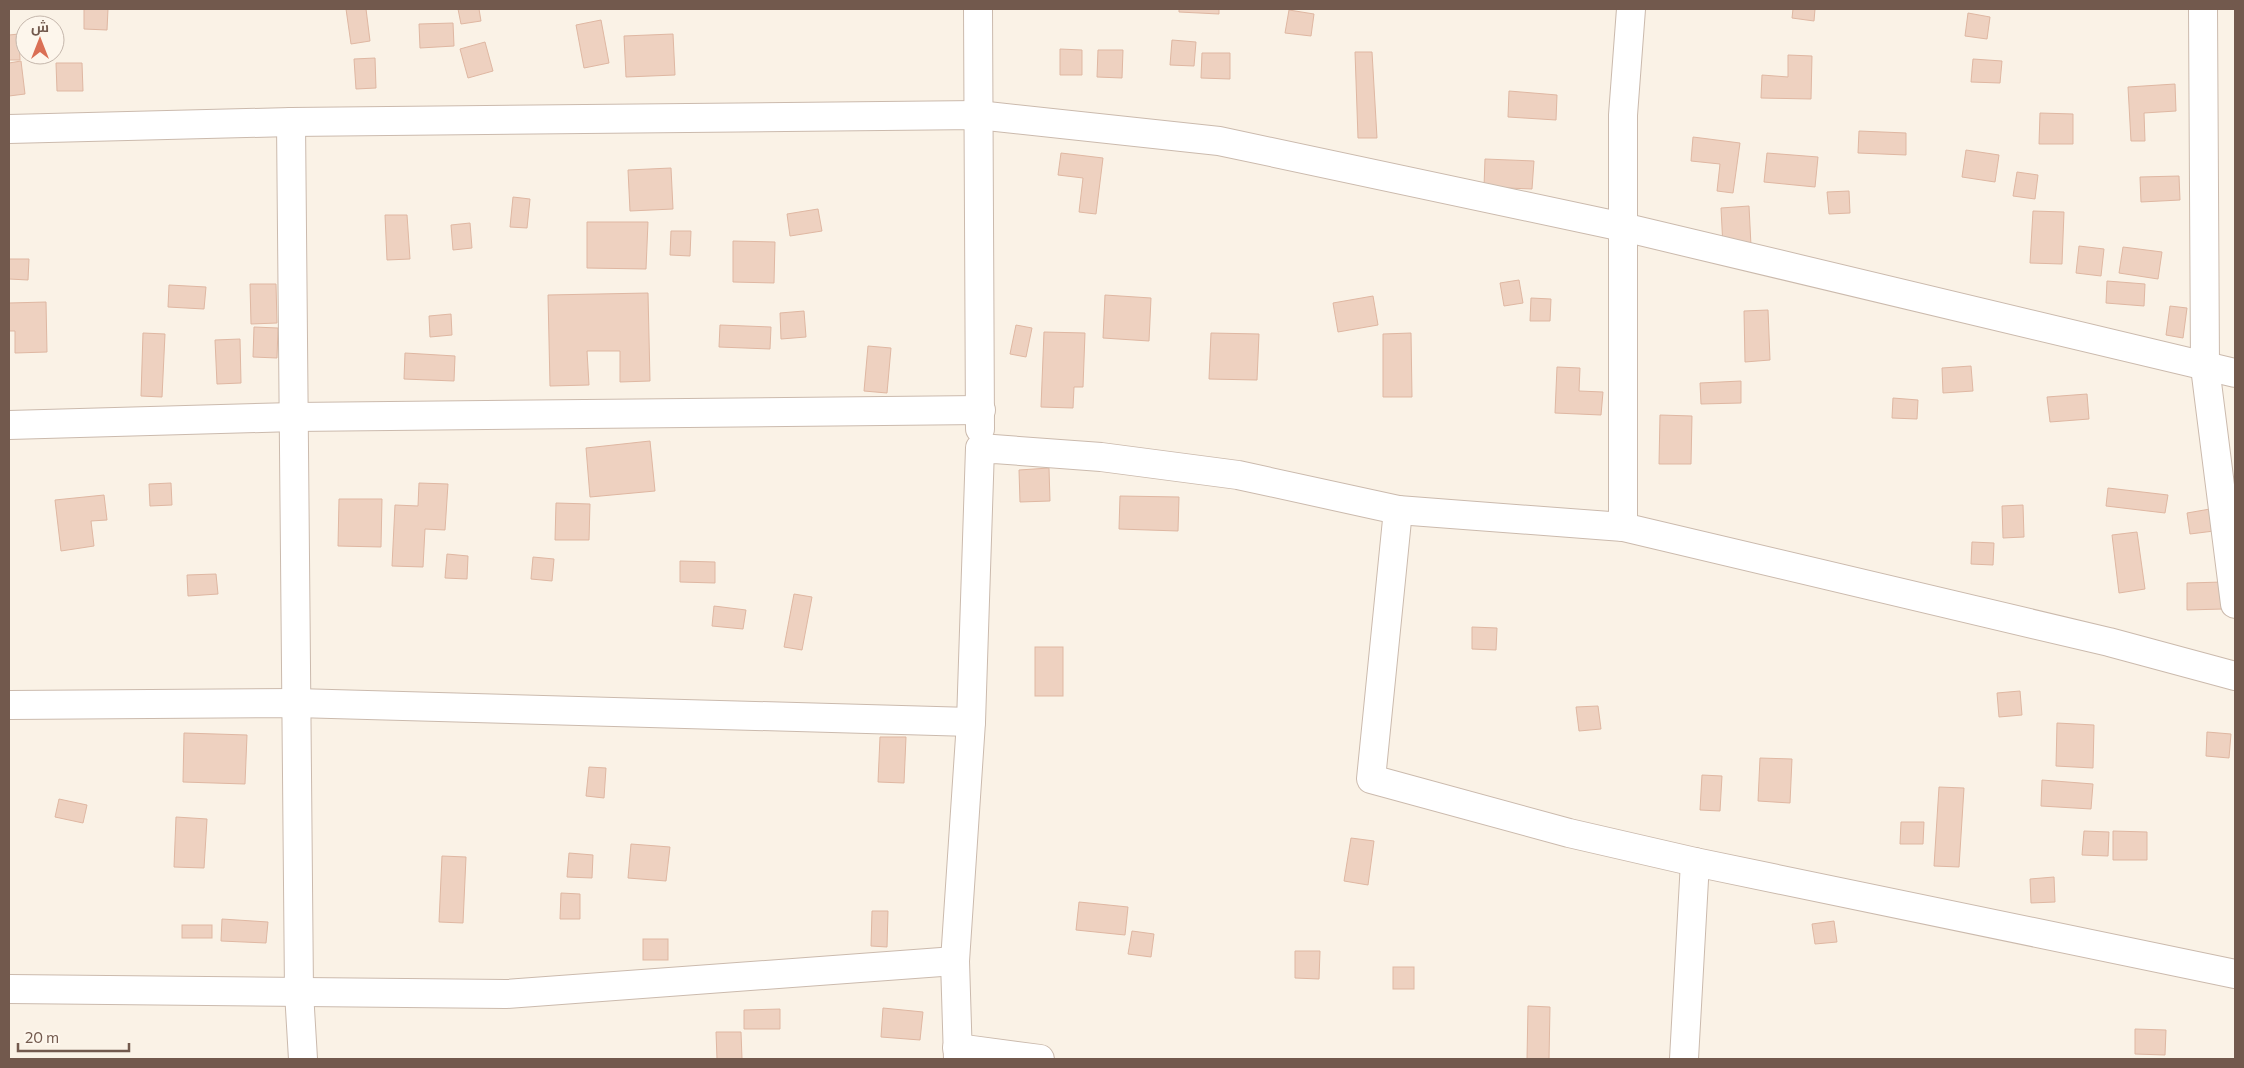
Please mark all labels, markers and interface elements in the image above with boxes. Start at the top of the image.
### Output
north arrow [15,15,65,65]
text: ش [31,18,49,36]
scale bar [18,1020,129,1052]
text: 20 m [25,1028,59,1046]

